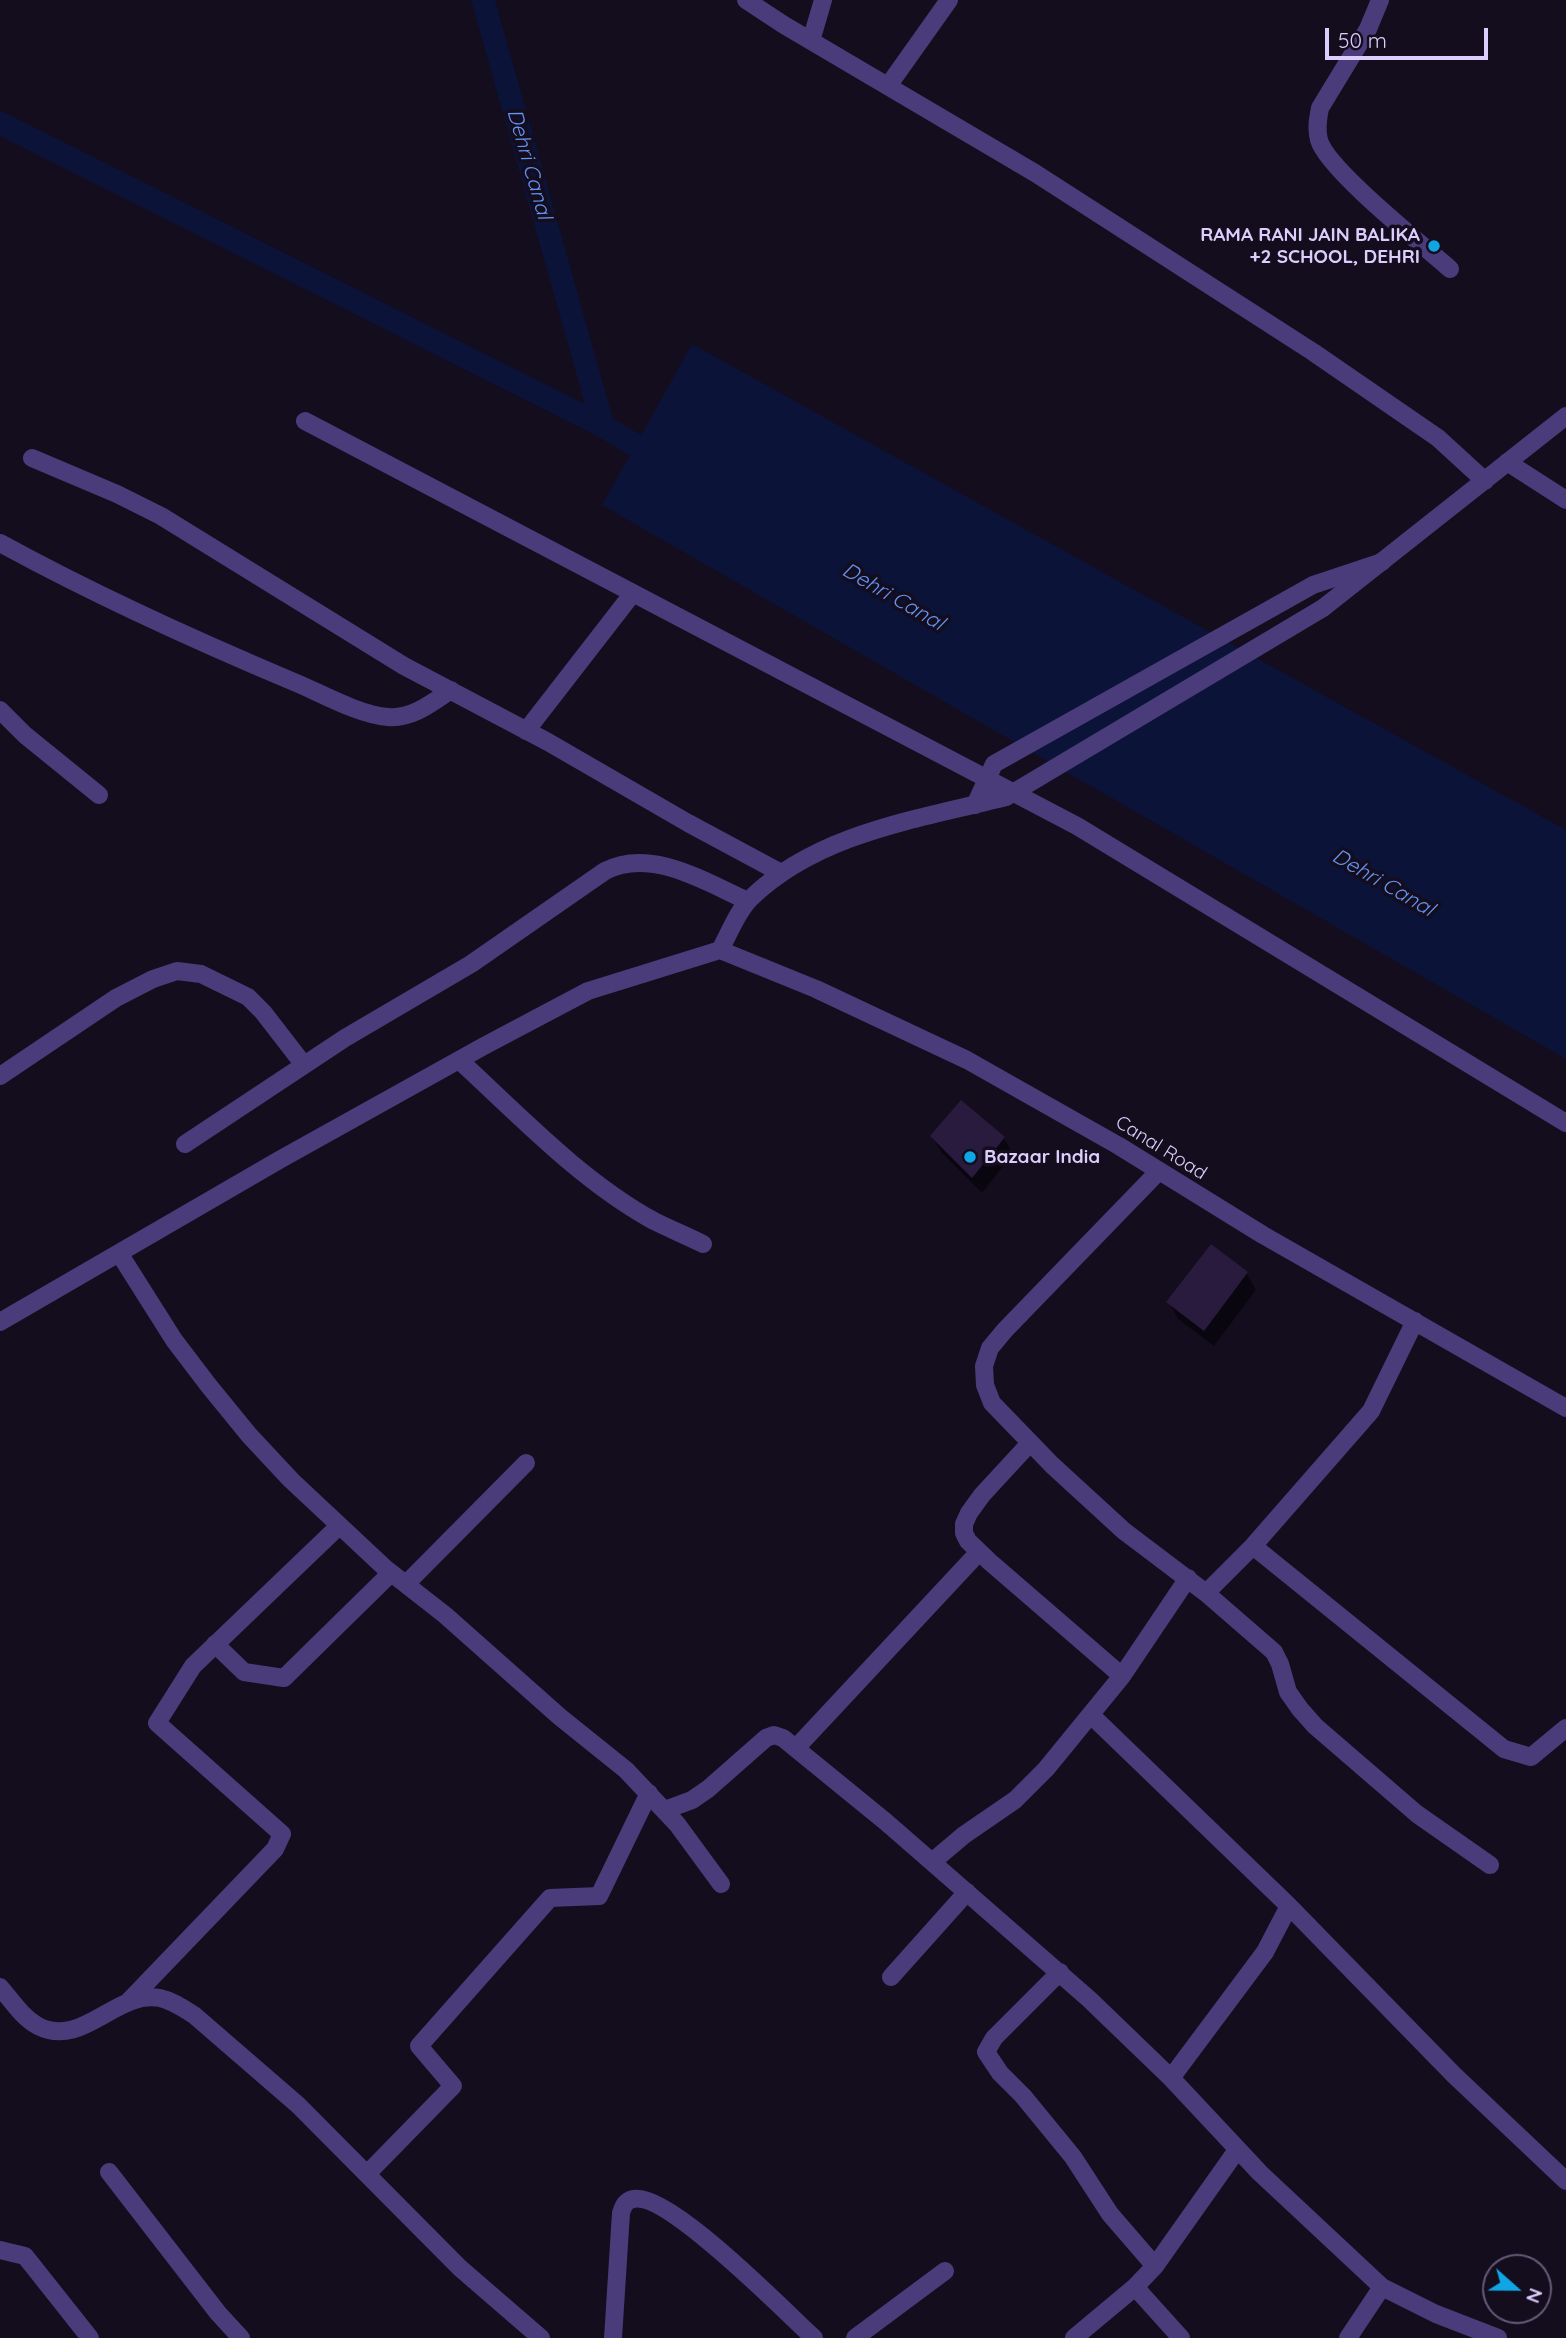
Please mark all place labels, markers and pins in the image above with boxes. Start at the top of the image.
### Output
place label: RAMA RANI JAIN BALIKA +2 SCHOOL, DEHRI [1200,224,1420,268]
marker: RAMA RANI JAIN BALIKA +2 SCHOOL, DEHRI [1426,238,1442,254]
place label: Bazaar India [984,1146,1100,1168]
marker: Bazaar India [962,1149,978,1165]

